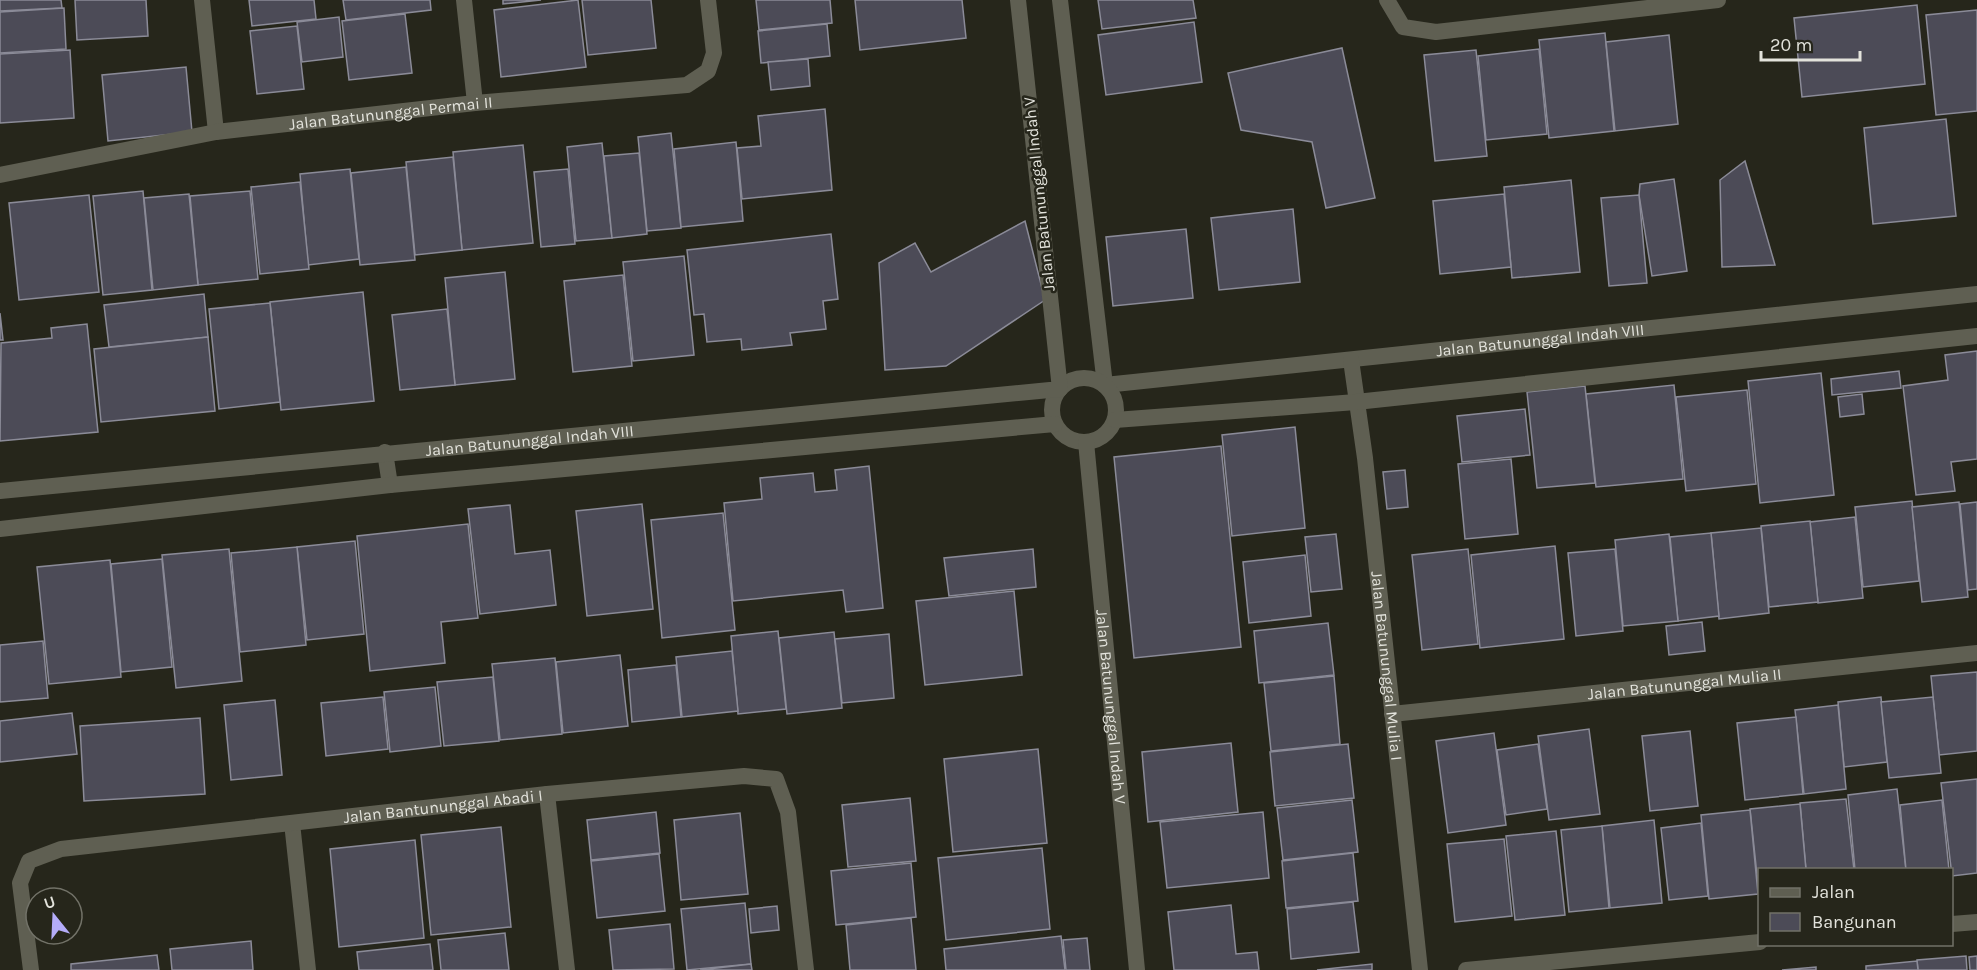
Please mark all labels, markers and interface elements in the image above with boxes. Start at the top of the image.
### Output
scale bar [1761,24,1860,62]
text: 20 m [1770,34,1812,56]
street label: Jalan Batununggal Permai II [288,92,493,133]
street label: Jalan Batununggal Indah V [1019,96,1059,292]
street label: Jalan Batununggal Indah VIII [1435,319,1645,360]
street label: Jalan Batununggal Indah VIII [425,421,635,460]
street label: Jalan Batununggal Mulia I [1368,570,1407,761]
street label: Jalan Batununggal Indah V [1093,608,1130,805]
street label: Jalan Batununggal Mulia II [1587,664,1782,703]
street label: Jalan Bantununggal Abadi I [342,785,544,826]
legend [1758,868,1953,946]
text: Jalan [1812,881,1855,903]
north arrow [24,886,84,946]
text: U [41,891,58,913]
text: Bangunan [1812,911,1897,933]

